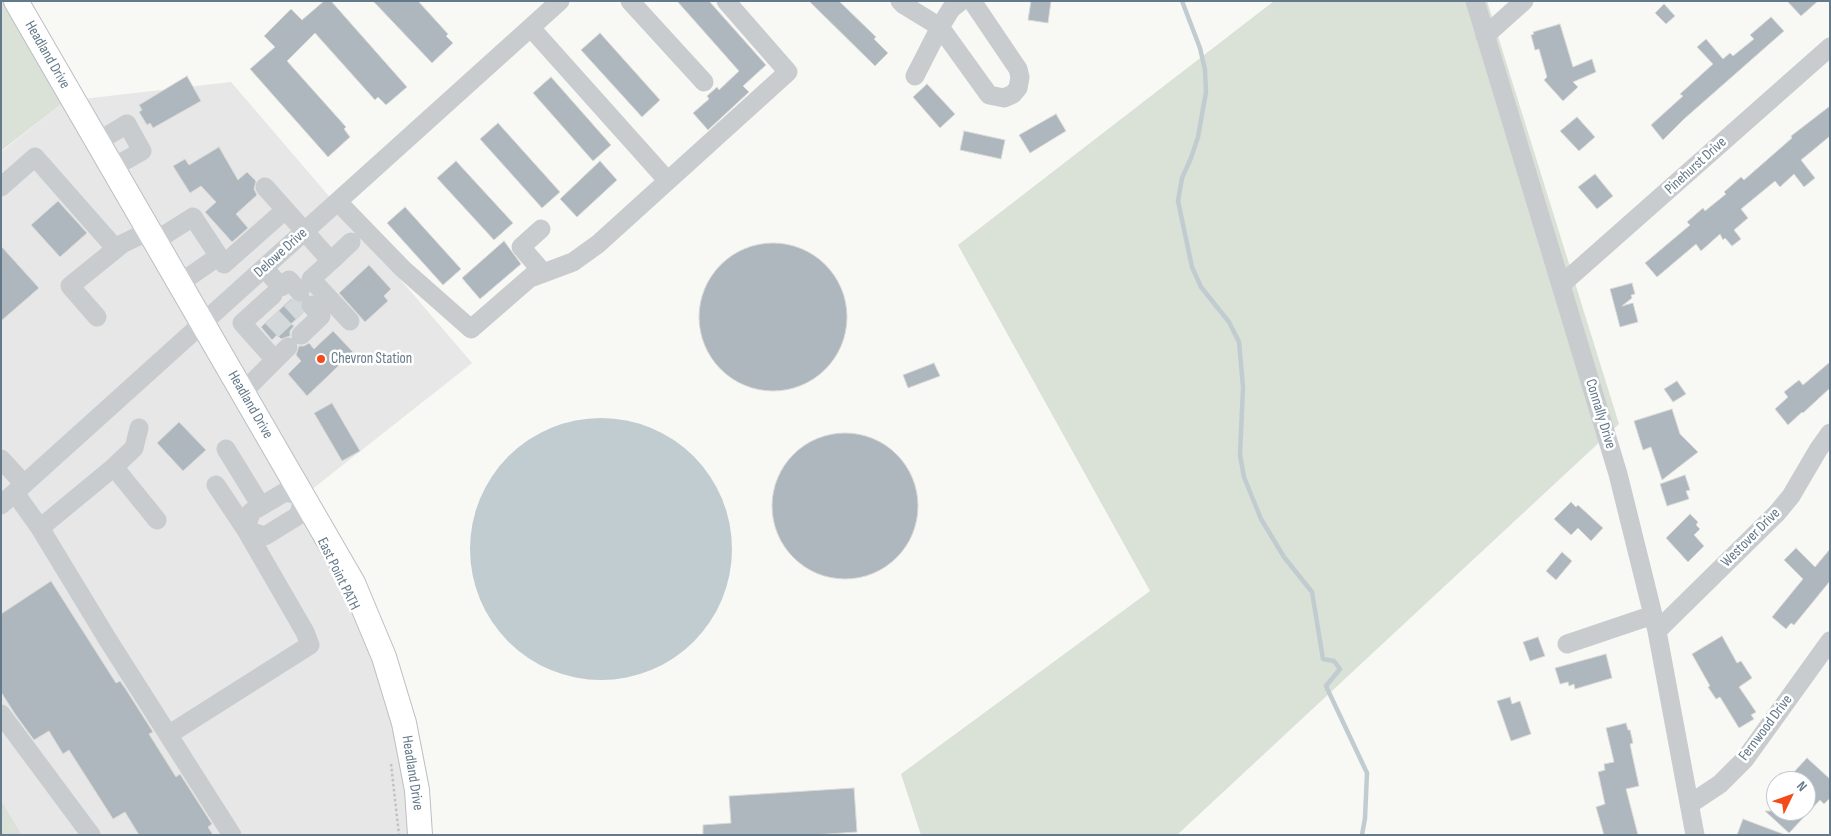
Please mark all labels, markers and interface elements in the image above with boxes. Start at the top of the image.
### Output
street label: Headland Drive [20,18,74,92]
street label: Pinehurst Drive [1661,134,1731,198]
street label: Delowe Drive [251,224,311,282]
place label: Chevron Station [331,350,412,368]
marker: Chevron Station [315,353,327,365]
street label: Headland Drive [223,368,277,442]
street label: Connally Drive [1581,377,1619,451]
street label: Westover Drive [1718,505,1784,571]
street label: East Point PATH [313,535,363,613]
street label: Fernwood Drive [1735,691,1797,765]
street label: Headland Drive [397,734,427,812]
north arrow [1766,771,1816,821]
text: N [1793,778,1811,795]

